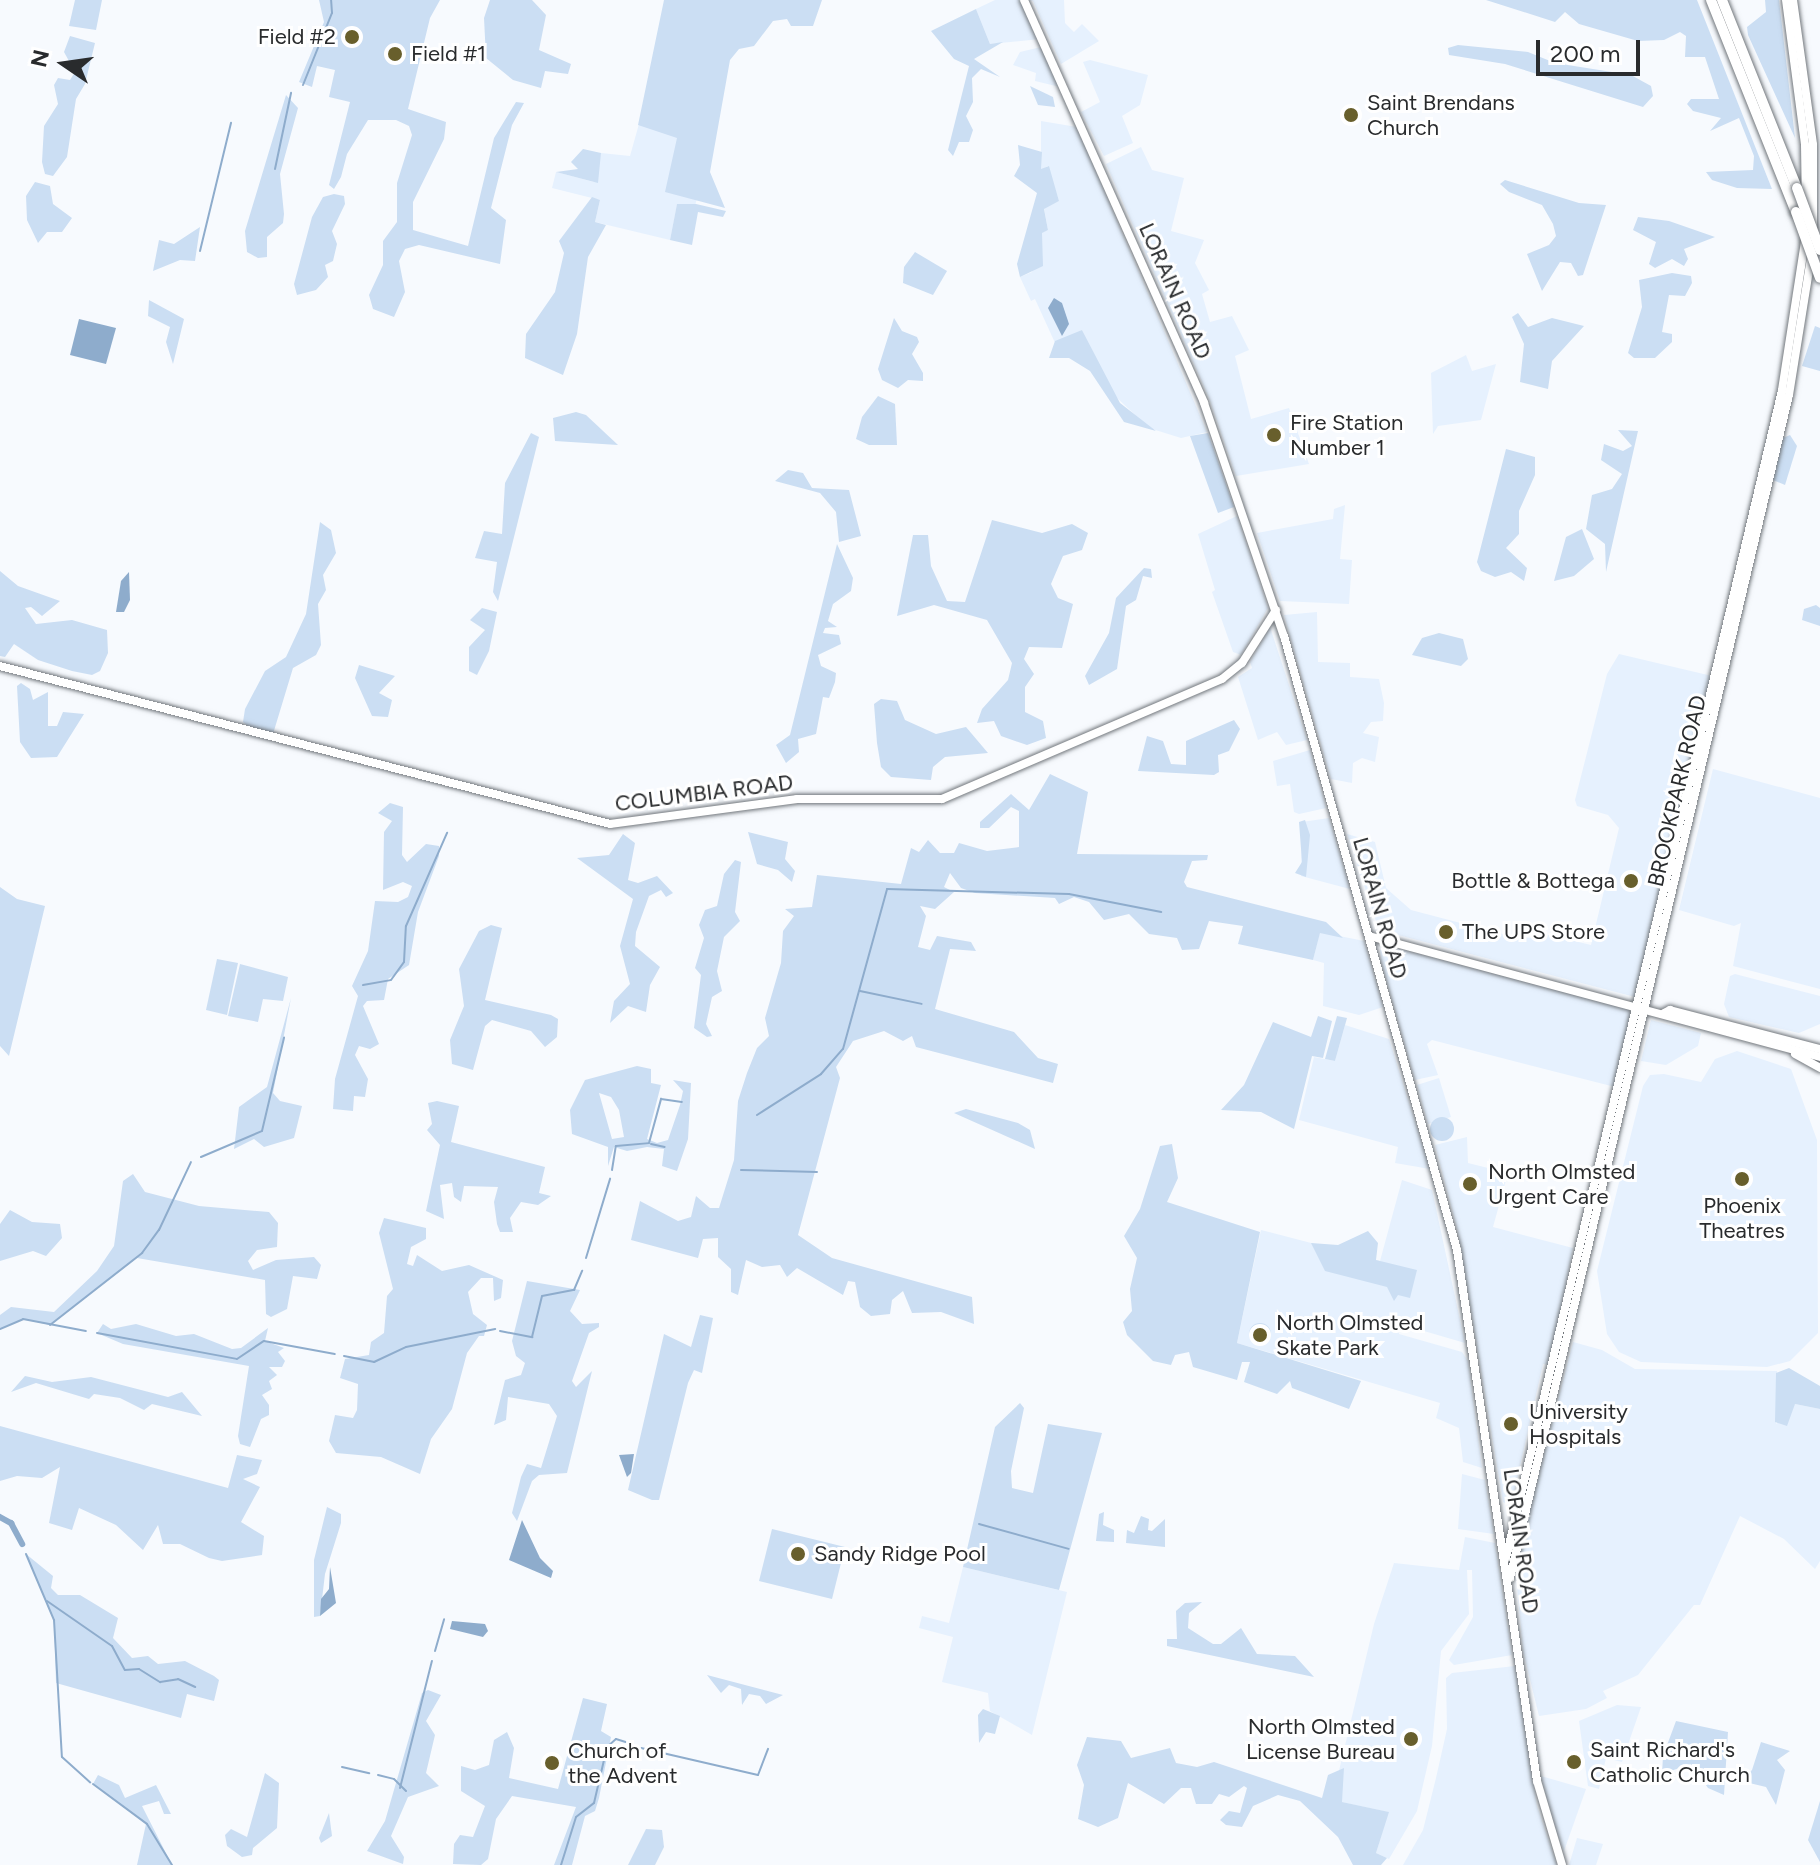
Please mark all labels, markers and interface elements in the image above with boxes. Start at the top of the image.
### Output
north arrow [24,24,104,104]
place label: Field #2 [258,24,336,50]
scale bar [1540,24,1644,74]
marker: Field #2 [343,28,361,46]
text: 200 m [1550,39,1621,68]
place label: Field #1 [411,41,486,67]
marker: Field #1 [386,45,404,63]
text: N [25,47,55,70]
place label: Saint Brendans Church [1367,89,1515,140]
marker: Saint Brendans Church [1342,106,1360,124]
street label: LORAIN ROAD [1133,219,1217,363]
place label: Fire Station Number 1 [1290,409,1403,460]
marker: Fire Station Number 1 [1265,426,1283,444]
street label: BROOKPARK ROAD [1642,693,1712,889]
street label: COLUMBIA ROAD [613,769,795,817]
street label: LORAIN ROAD [1347,834,1413,982]
place label: Bottle & Bottega [1451,868,1615,894]
marker: Bottle & Bottega [1622,872,1640,890]
place label: The UPS Store [1462,919,1605,945]
marker: The UPS Store [1437,923,1455,941]
place label: North Olmsted Urgent Care [1488,1158,1635,1210]
marker: Phoenix Theatres [1733,1170,1751,1188]
marker: North Olmsted Urgent Care [1459,1173,1481,1195]
place label: Phoenix Theatres [1699,1192,1785,1244]
place label: North Olmsted Skate Park [1276,1309,1423,1360]
marker: North Olmsted Skate Park [1251,1326,1269,1344]
place label: University Hospitals [1529,1398,1628,1450]
marker: University Hospitals [1500,1413,1522,1435]
street label: LORAIN ROAD [1498,1467,1544,1615]
place label: Sandy Ridge Pool [814,1541,986,1567]
marker: Sandy Ridge Pool [789,1545,807,1563]
place label: North Olmsted License Bureau [1246,1713,1395,1764]
marker: North Olmsted License Bureau [1402,1730,1420,1748]
place label: Saint Richard's Catholic Church [1590,1736,1750,1788]
place label: Church of the Advent [568,1737,677,1788]
marker: Saint Richard's Catholic Church [1565,1753,1583,1771]
marker: Church of the Advent [543,1754,561,1772]

